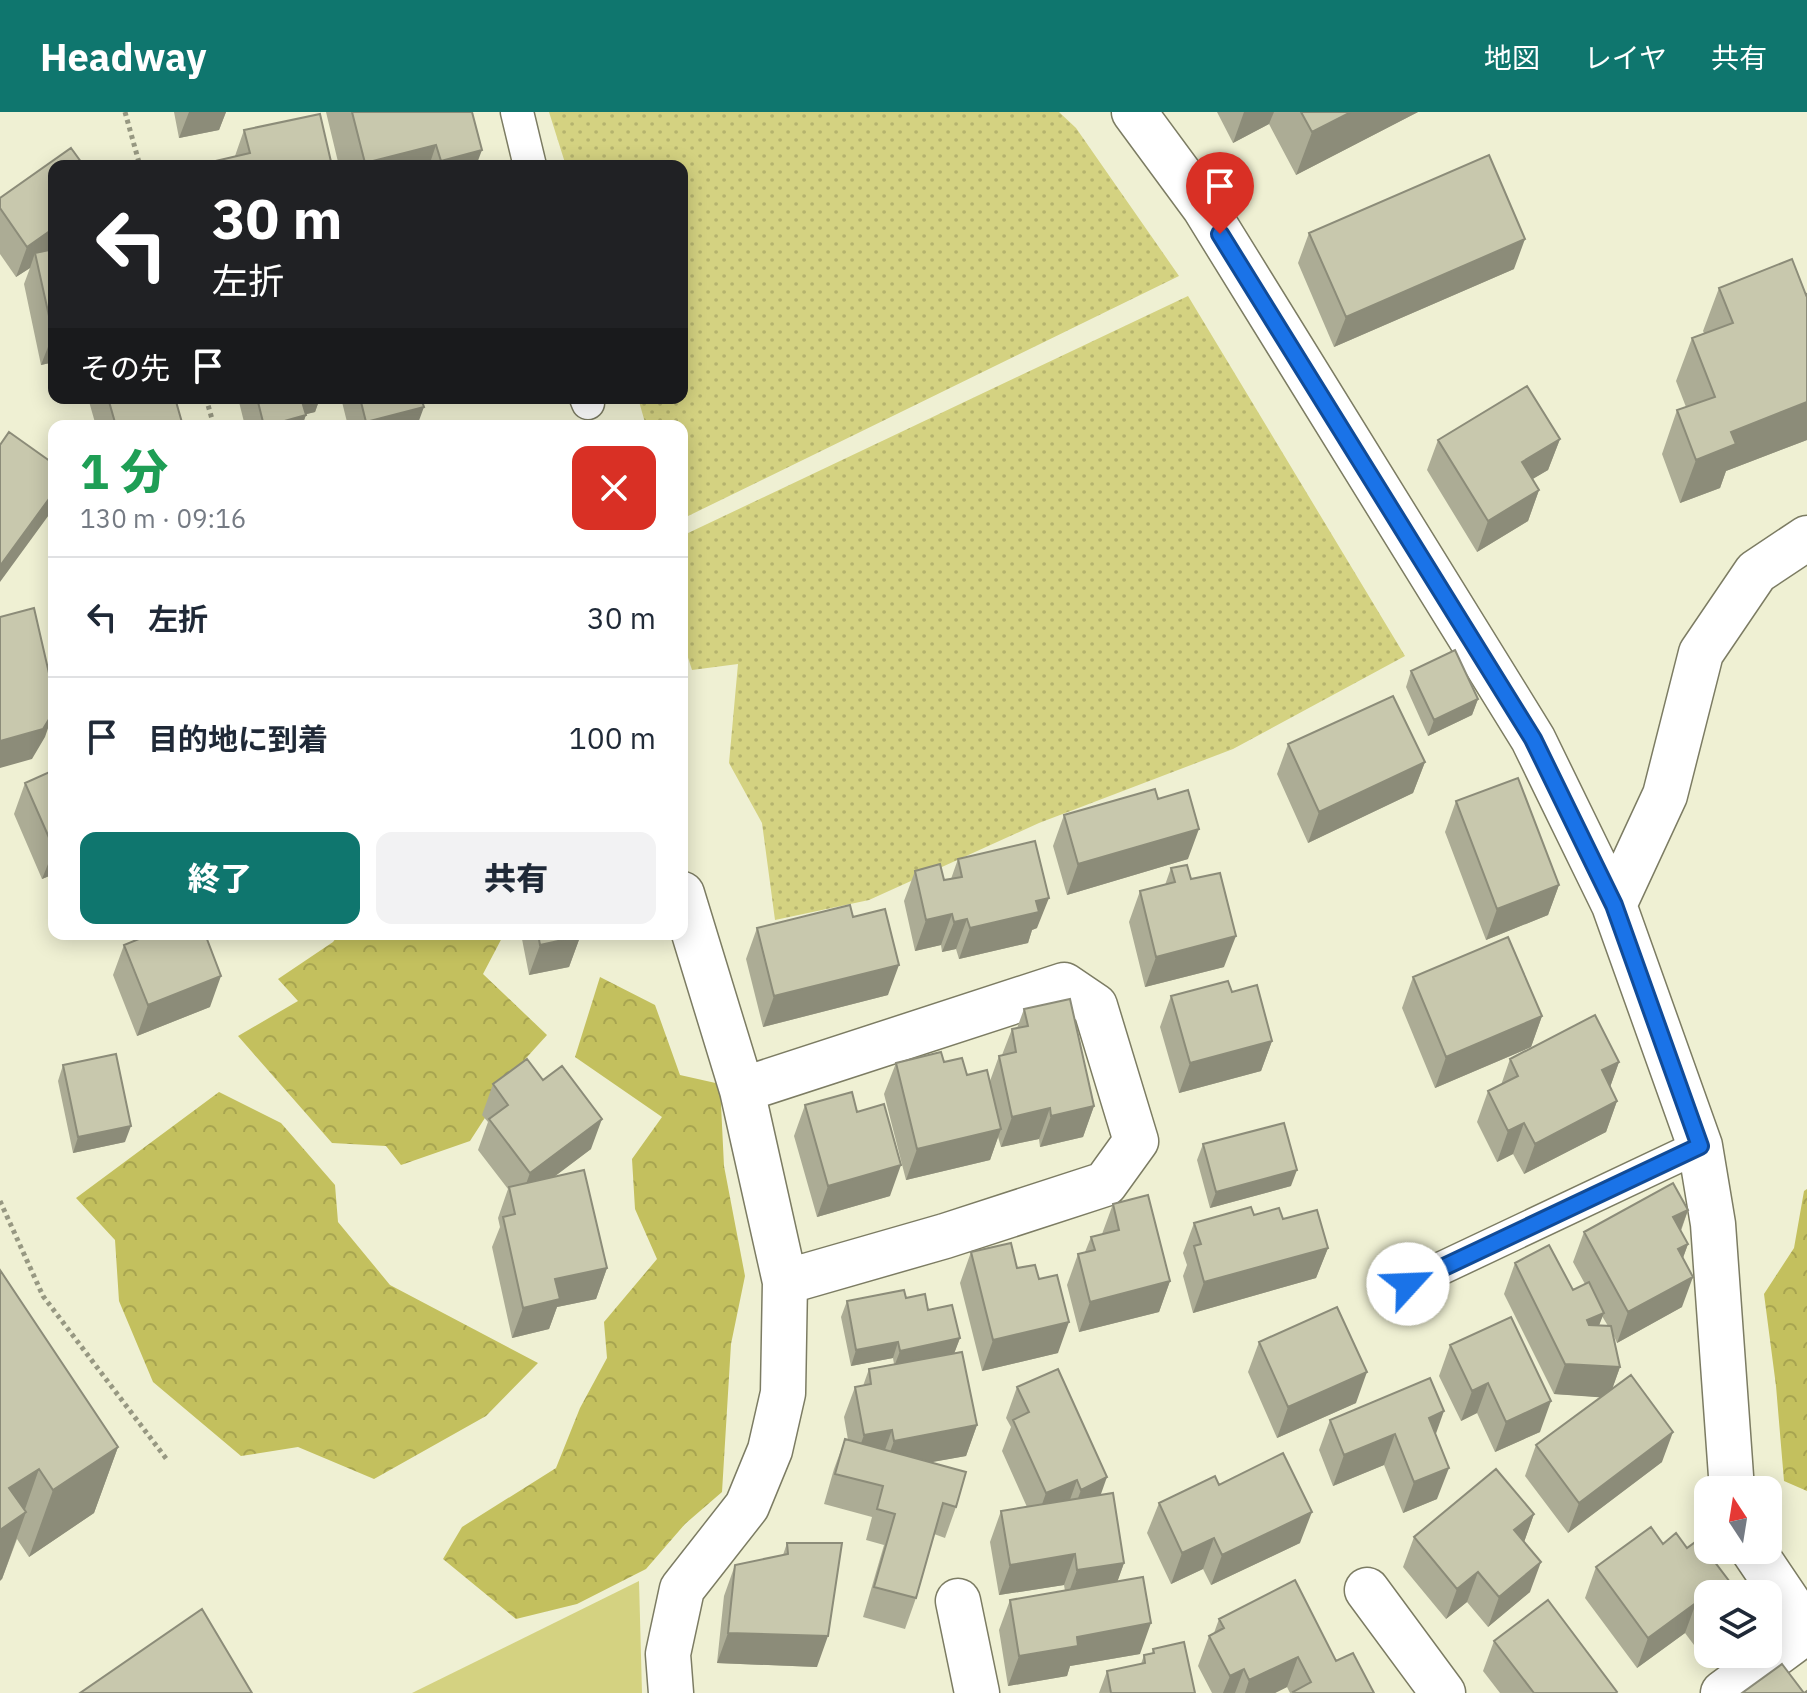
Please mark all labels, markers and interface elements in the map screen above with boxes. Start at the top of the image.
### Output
text: Headway [40,32,207,81]
text: 地図 [1484,39,1540,76]
text: レイヤ [1584,39,1667,76]
text: 共有 [1711,39,1767,76]
pin [1186,152,1254,234]
icon: arrive [1198,164,1242,208]
text: 30 m [212,182,342,254]
icon: left [80,192,184,296]
text: 左折 [212,257,284,304]
icon: arrive [186,344,230,388]
text: その先 [80,348,170,387]
text: 1 分 [80,440,168,502]
button: close [572,446,656,530]
text: 130 m · 09:16 [80,501,246,535]
icon: left [80,595,124,639]
text: 30 m [587,598,656,637]
text: 左折 [148,599,208,638]
icon: arrive [80,715,124,759]
text: 100 m [569,718,656,757]
text: 目的地に到着 [148,719,328,758]
button: 終了 [80,832,360,924]
button: 共有 [376,832,656,924]
position arrow [1366,1242,1450,1326]
north arrow [1694,1476,1782,1564]
map controls [1694,1476,1782,1668]
button: layers [1694,1580,1782,1668]

